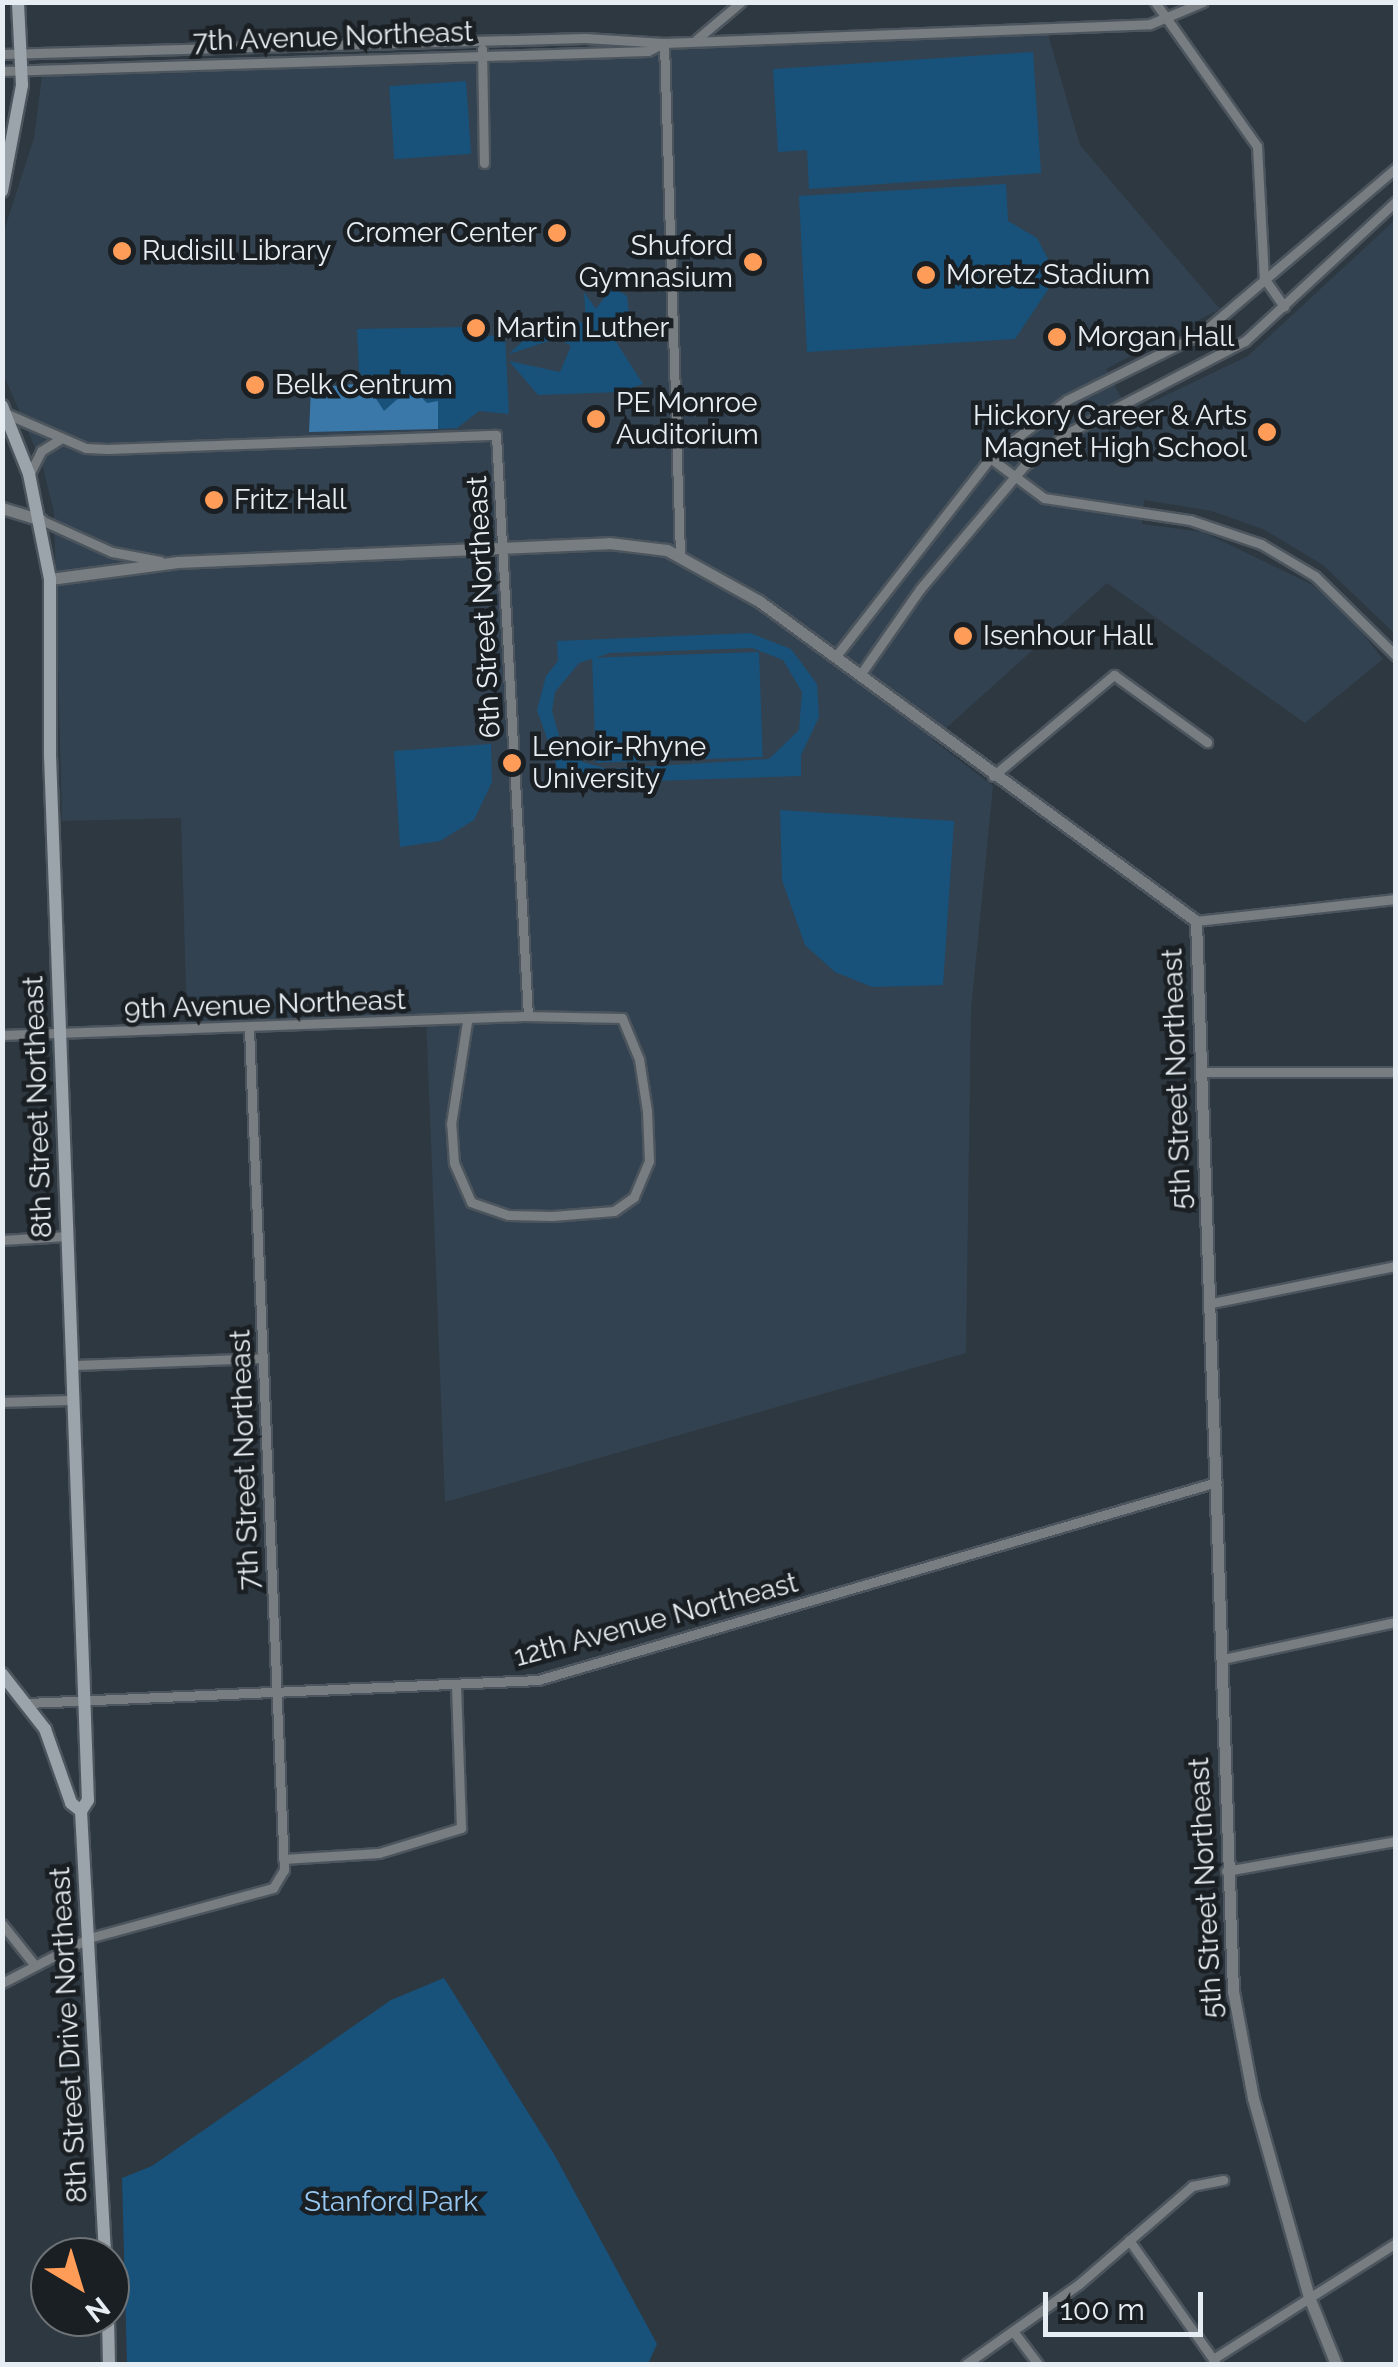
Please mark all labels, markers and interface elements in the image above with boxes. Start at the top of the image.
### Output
street label: 7th Avenue Northeast [192,15,474,59]
place label: Cromer Center [345,216,537,250]
marker: Cromer Center [546,222,568,244]
place label: Shuford Gymnasium [579,229,733,295]
place label: Rudisill Library [142,234,332,268]
marker: Rudisill Library [111,240,133,262]
marker: Shuford Gymnasium [742,251,764,273]
place label: Moretz Stadium [946,258,1150,292]
marker: Moretz Stadium [915,264,937,286]
place label: Martin Luther [496,311,669,345]
marker: Martin Luther [465,317,487,339]
place label: Morgan Hall [1077,320,1234,354]
marker: Morgan Hall [1046,326,1068,348]
place label: Belk Centrum [275,368,453,402]
marker: Belk Centrum [244,374,266,396]
place label: PE Monroe Auditorium [616,386,759,452]
place label: Hickory Career & Arts Magnet High School [971,399,1247,465]
marker: PE Monroe Auditorium [585,408,607,430]
marker: Hickory Career & Arts Magnet High School [1256,421,1278,443]
street label: 6th Street Northeast [460,475,508,739]
place label: Fritz Hall [234,483,347,517]
marker: Fritz Hall [203,489,225,511]
place label: Isenhour Hall [983,619,1154,653]
marker: Isenhour Hall [952,625,974,647]
place label: Lenoir-Rhyne University [532,730,706,796]
marker: Lenoir-Rhyne University [501,752,523,774]
street label: 5th Street Northeast [1156,948,1198,1210]
street label: 8th Street Northeast [17,975,59,1239]
street label: 9th Avenue Northeast [123,983,407,1027]
street label: 7th Street Northeast [224,1329,266,1591]
street label: 12th Avenue Northeast [510,1566,802,1674]
street label: 5th Street Northeast [1182,1757,1230,2019]
street label: 8th Street Drive Northeast [43,1866,95,2204]
park label: Stanford Park [304,2185,478,2219]
north arrow [30,2237,130,2337]
scale bar [1048,2272,1208,2334]
text: N [79,2290,116,2329]
text: 100 m [1060,2292,1145,2327]

